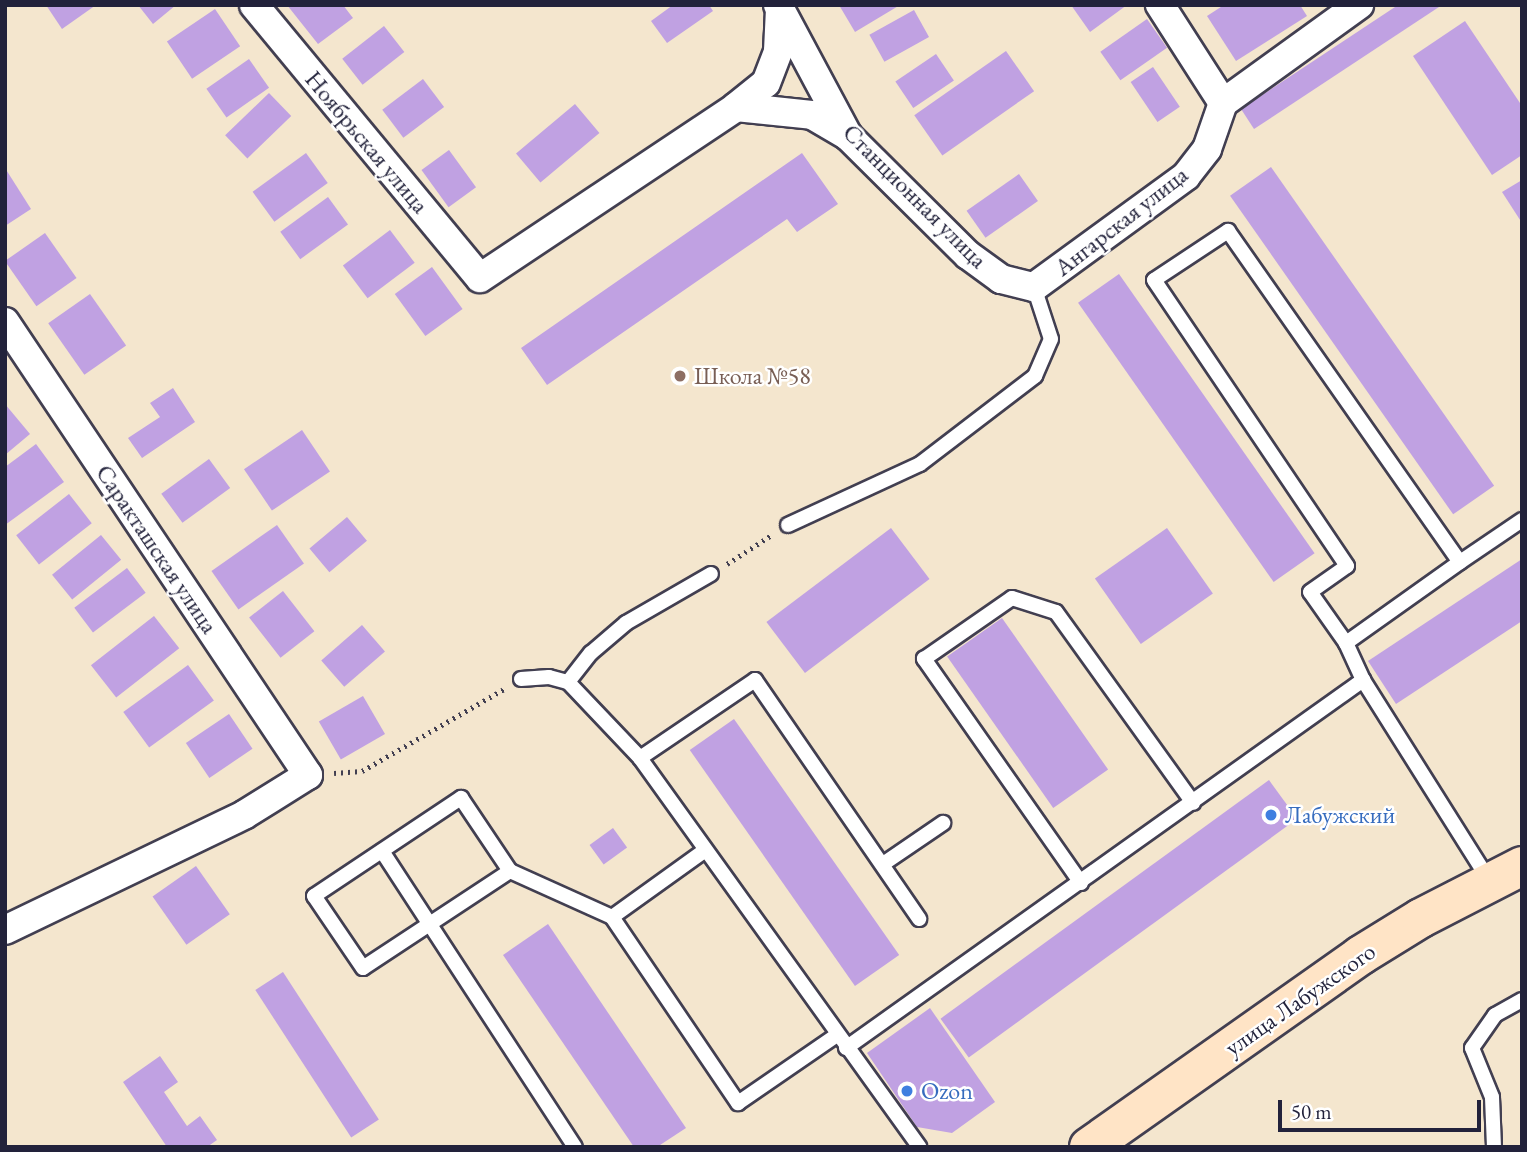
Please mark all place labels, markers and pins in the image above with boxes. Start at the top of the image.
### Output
place label: Школа №58 [694,362,811,390]
marker: Школа №58 [672,368,688,384]
place label: Лабужский [1285,801,1395,829]
marker: Лабужский [1263,807,1279,823]
place label: Ozon [921,1077,973,1105]
marker: Ozon [899,1083,915,1099]

